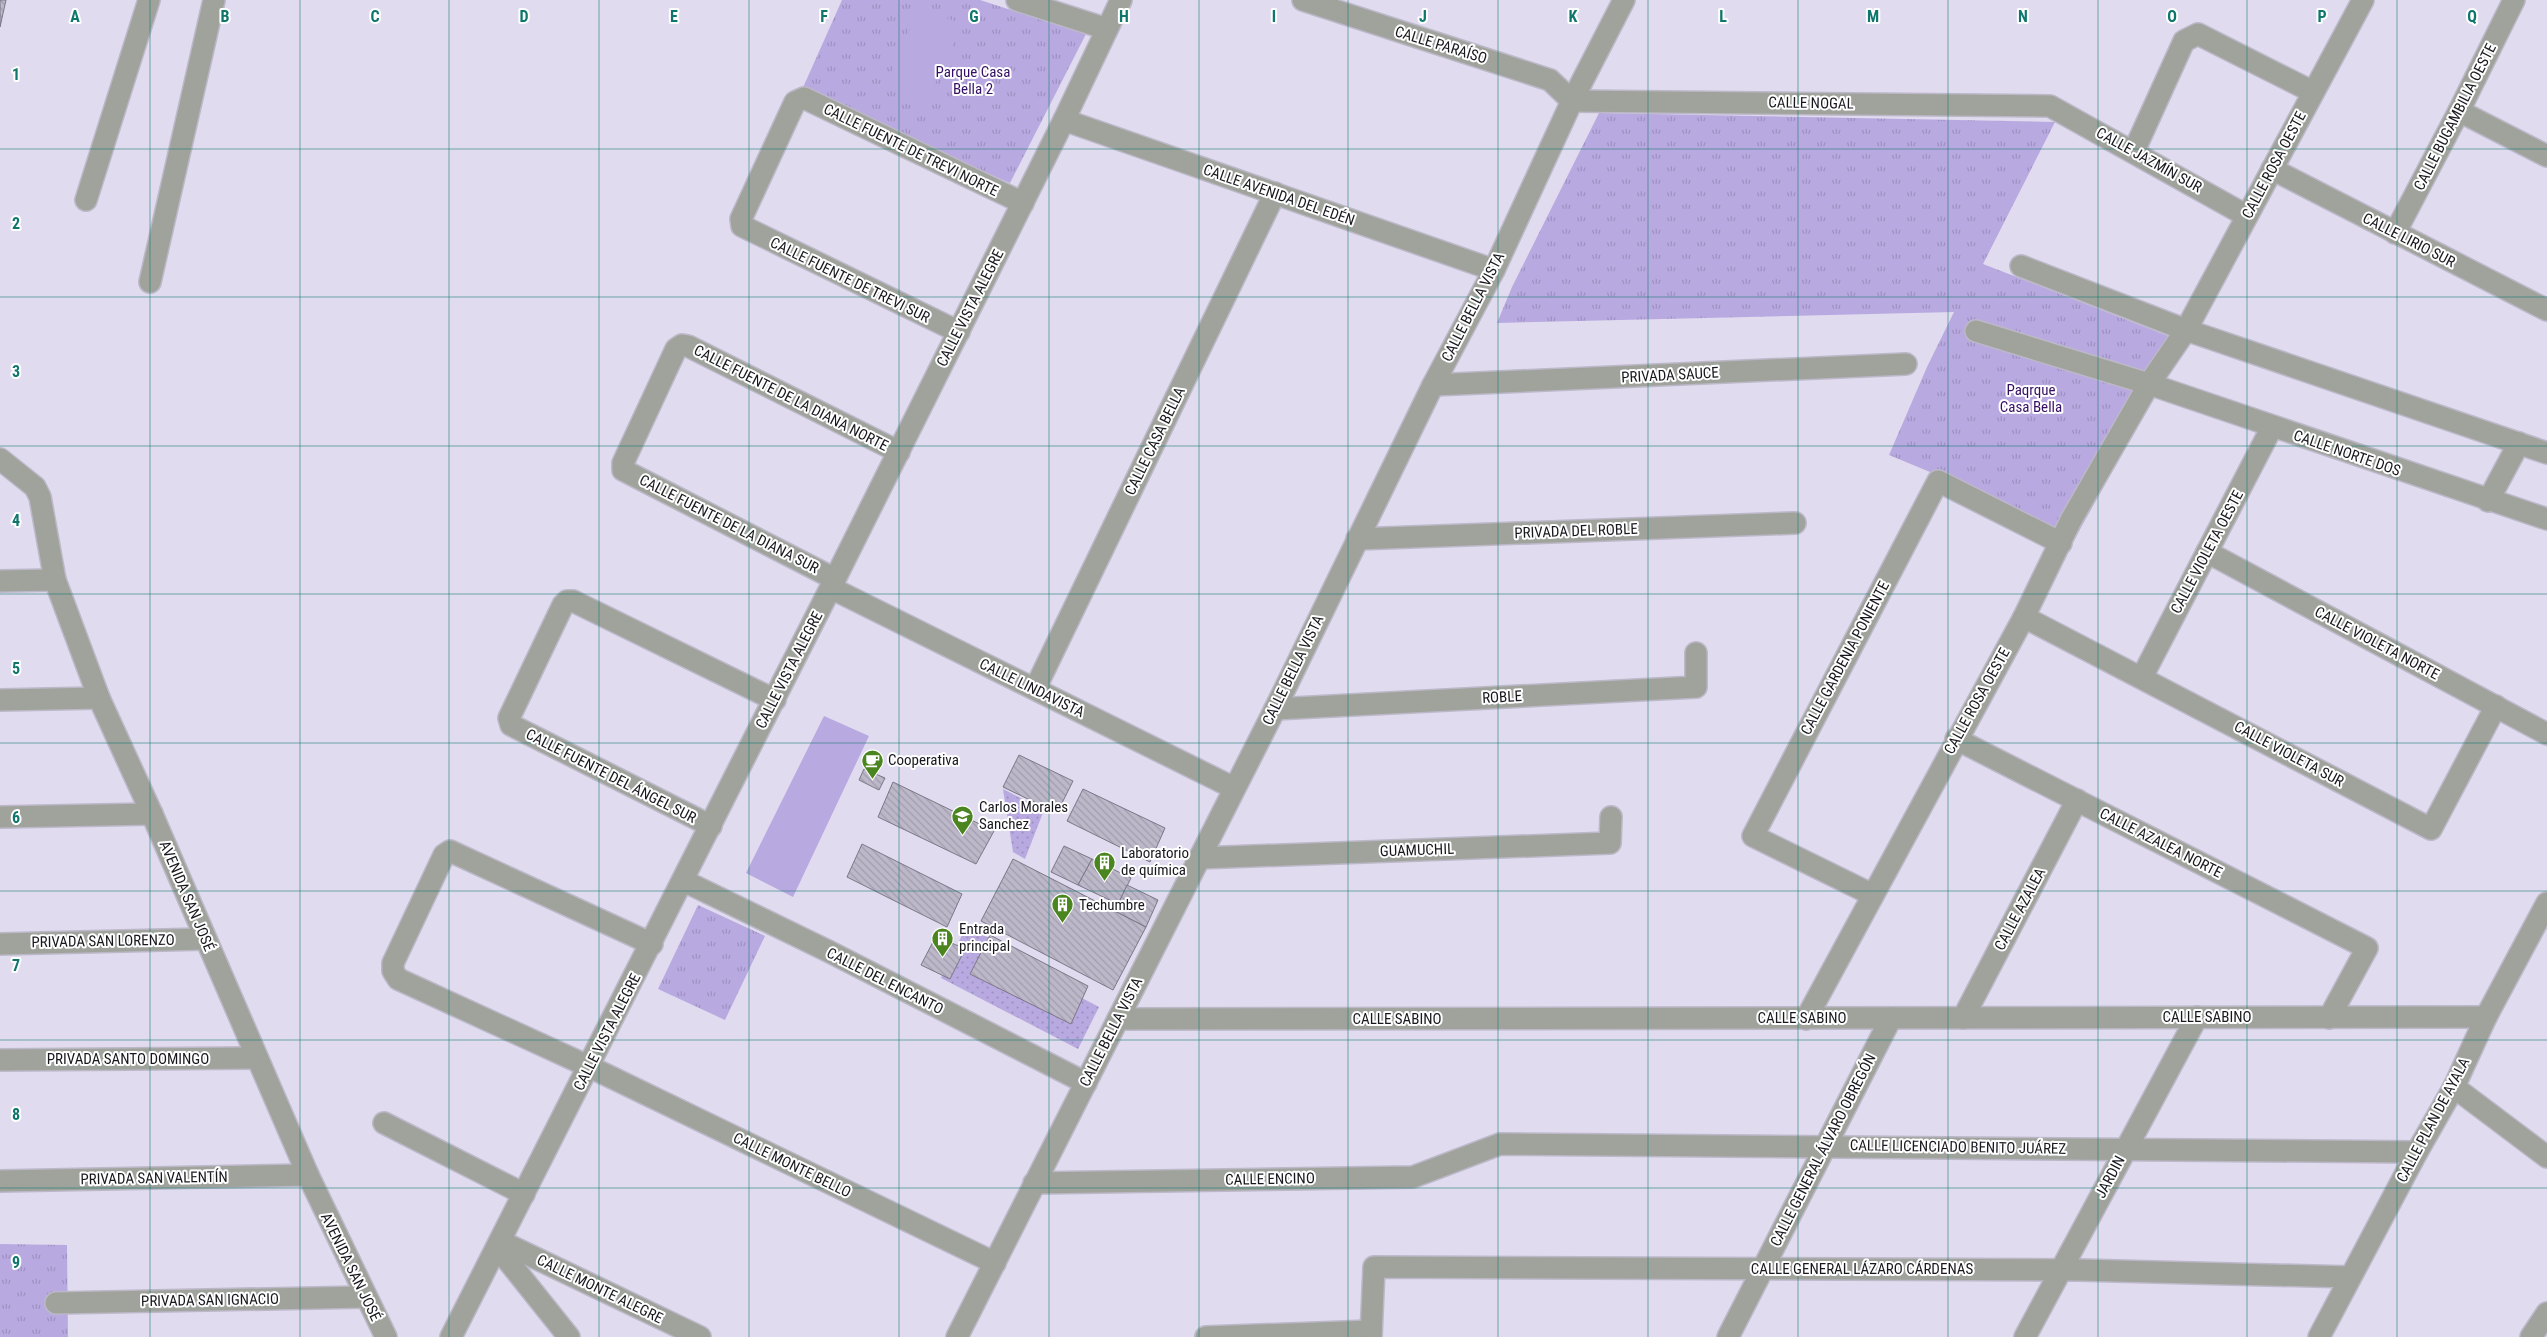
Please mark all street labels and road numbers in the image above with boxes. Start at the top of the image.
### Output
street label: CALLE PARAÍSO [1393,22,1489,68]
street label: CALLE BUGAMBILIA OESTE [2410,41,2500,193]
street label: CALLE NOGAL [1768,93,1854,113]
street label: CALLE FUENTE DE TREVI NORTE [821,100,1001,200]
street label: CALLE ROSA OESTE [2238,108,2310,222]
street label: CALLE JAZMÍN SUR [2093,124,2205,196]
street label: CALLE AVENIDA DEL EDÉN [1201,161,1357,229]
street label: CALLE LIRIO SUR [2360,209,2458,271]
street label: CALLE FUENTE DE TREVI SUR [767,233,933,327]
street label: CALLE VISTA ALEGRE [933,246,1007,370]
street label: CALLE BELLA VISTA [1438,249,1508,365]
street label: CALLE FUENTE DE LA DIANA NORTE [691,341,891,455]
street label: PRIVADA SAUCE [1621,363,1719,387]
street label: CALLE CASA BELLA [1121,384,1189,498]
street label: CALLE NORTE DOS [2291,426,2403,480]
street label: CALLE FUENTE DE LA DIANA SUR [636,471,822,577]
street label: CALLE VIOLETA OESTE [2167,487,2247,617]
street label: PRIVADA DEL ROBLE [1514,520,1638,542]
street label: CALLE GARDENIA PONIENTE [1797,578,1893,738]
street label: CALLE VIOLETA NORTE [2312,603,2442,683]
street label: CALLE VISTA ALEGRE [752,608,826,732]
street label: CALLE BELLA VISTA [1259,612,1328,728]
street label: CALLE ROSA OESTE [1940,645,2014,757]
street label: CALLE LINDAVISTA [976,655,1088,721]
street label: ROBLE [1482,687,1522,707]
street label: CALLE VIOLETA SUR [2231,717,2347,791]
street label: CALLE FUENTE DEL ÁNGEL SUR [523,725,699,827]
street label: CALLE AZALEA NORTE [2097,804,2225,882]
street label: AVENIDA SAN JOSÉ [156,838,218,954]
street label: GUAMUCHIL [1380,840,1454,860]
street label: CALLE AZALEA [1991,864,2049,953]
street label: PRIVADA SAN LORENZO [31,931,175,951]
street label: CALLE DEL ENCANTO [824,944,946,1018]
street label: CALLE VISTA ALEGRE [570,970,644,1094]
street label: CALLE BELLA VISTA [1076,974,1146,1090]
street label: CALLE SABINO [2163,1008,2252,1026]
street label: CALLE SABINO [1758,1009,1847,1027]
street label: CALLE SABINO [1353,1010,1442,1028]
street label: PRIVADA SANTO DOMINGO [47,1050,209,1068]
street label: CALLE GENERAL ÁLVARO OBREGÓN [1766,1051,1880,1249]
street label: CALLE PLAN DE AYALA [2393,1054,2474,1185]
street label: CALLE MONTE BELLO [730,1129,854,1201]
street label: CALLE LICENCIADO BENITO JUÁREZ [1850,1136,2067,1158]
street label: JARDIN [2091,1153,2129,1201]
street label: PRIVADA SAN VALENTÍN [80,1168,228,1188]
street label: CALLE ENCINO [1225,1169,1315,1189]
street label: AVENIDA SAN JOSÉ [317,1210,385,1324]
street label: CALLE MONTE ALEGRE [534,1251,666,1327]
street label: CALLE GENERAL LÁZARO CÁRDENAS [1751,1260,1973,1278]
street label: PRIVADA SAN IGNACIO [141,1290,279,1310]

